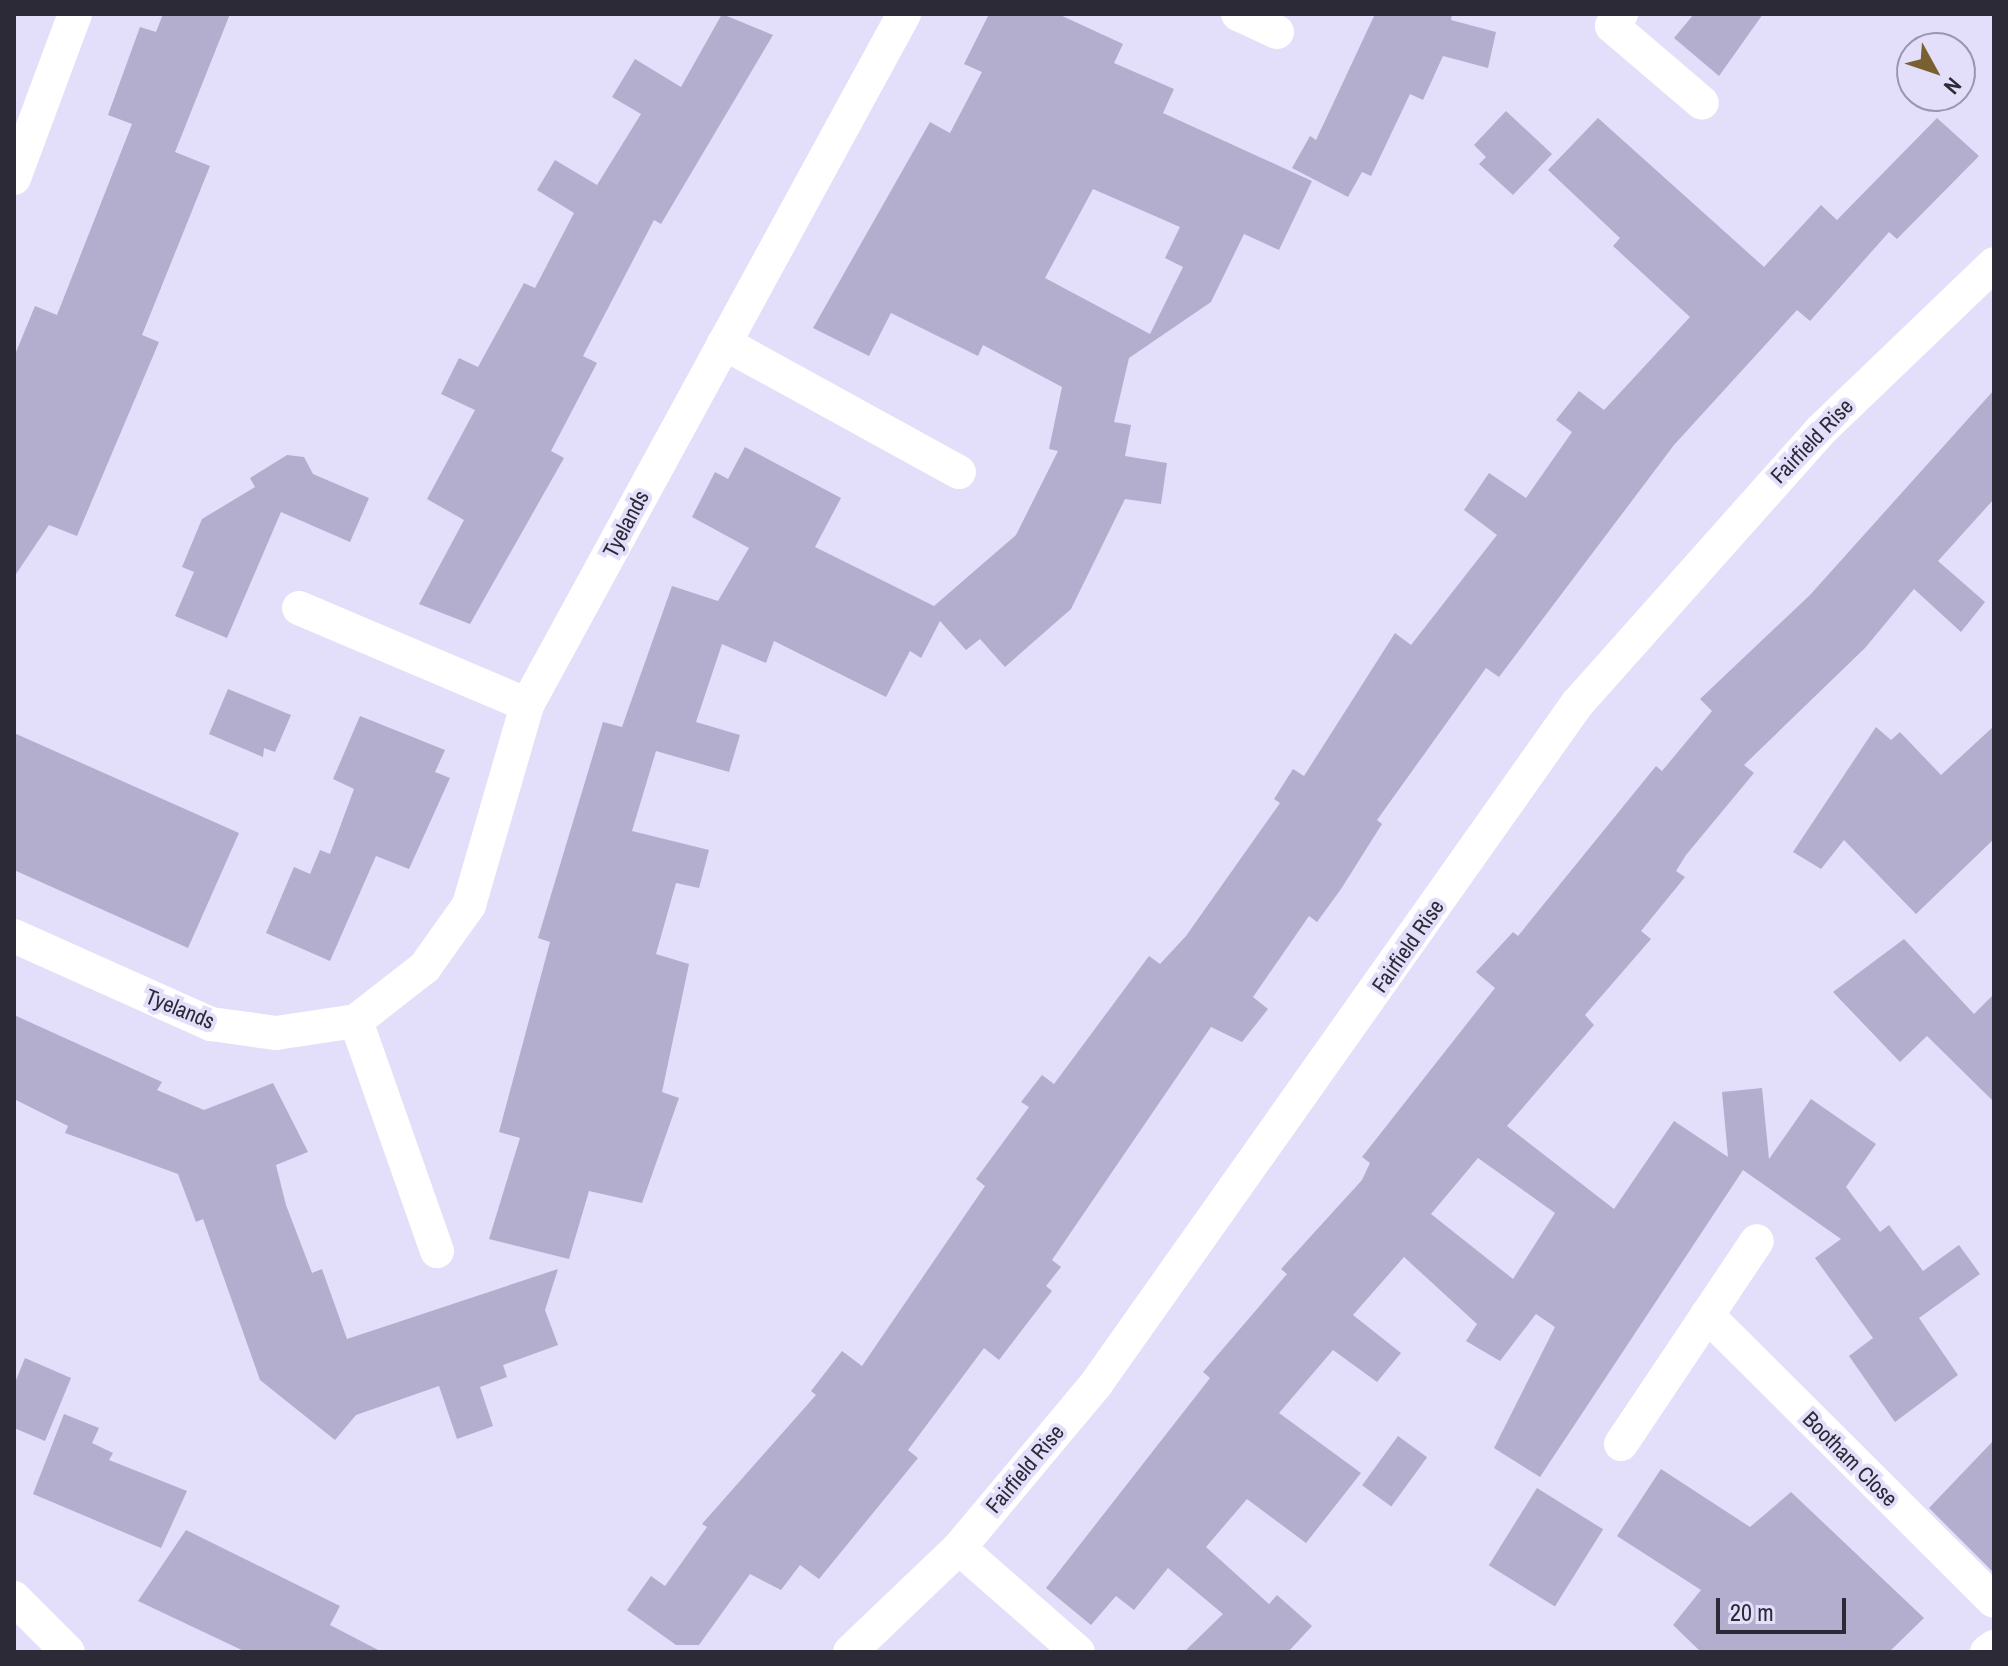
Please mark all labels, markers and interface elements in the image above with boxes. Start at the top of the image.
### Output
north arrow [1896,32,1976,112]
text: N [1937,72,1969,101]
street label: Fairfield Rise [1765,393,1859,489]
street label: Tyelands [597,486,655,562]
street label: Fairfield Rise [1366,894,1450,998]
street label: Tyelands [142,983,218,1035]
street label: Bootham Close [1797,1406,1903,1512]
street label: Fairfield Rise [980,1419,1070,1519]
scale bar [1720,1582,1850,1632]
text: 20 m [1730,1596,1774,1628]

